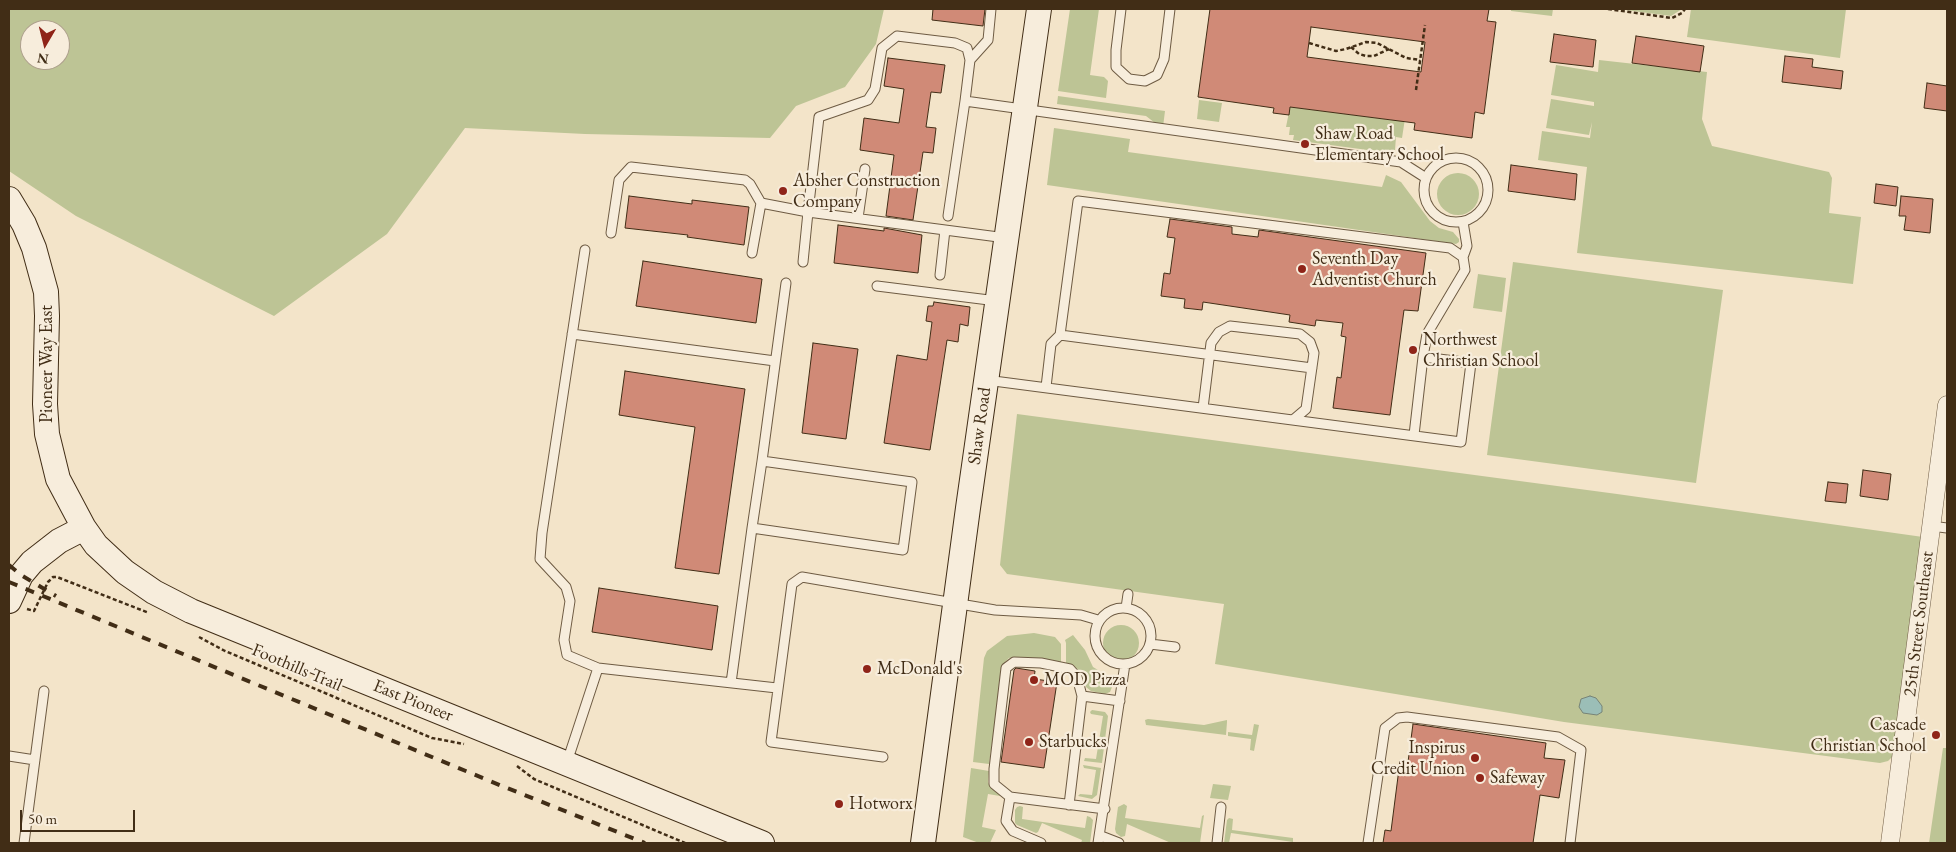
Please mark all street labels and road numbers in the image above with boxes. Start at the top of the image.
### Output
street label: Pioneer Way East [36,305,58,423]
street label: Shaw Road [964,386,996,466]
street label: 25th Street Southeast [1899,550,1939,698]
street label: Foothills Trail [249,639,345,697]
street label: East Pioneer [370,675,456,727]

